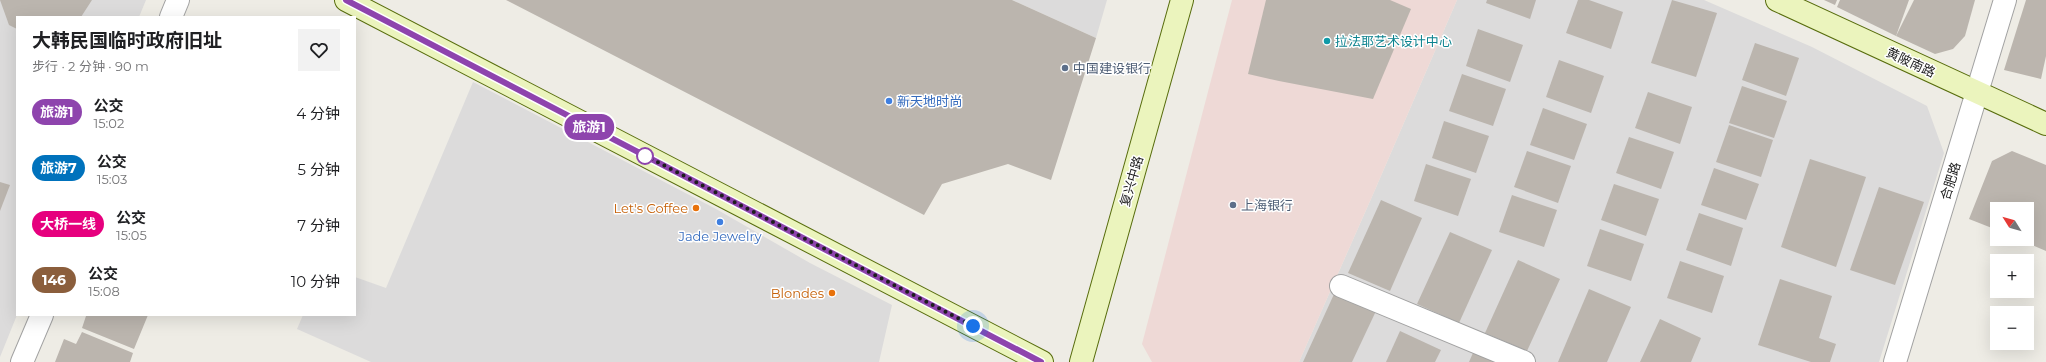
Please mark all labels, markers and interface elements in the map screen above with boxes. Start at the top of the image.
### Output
text: 大韩民国临时政府旧址 [32,29,222,52]
button: heart [298,29,340,71]
place label: 拉法耶艺术设计中心 [1335,33,1452,49]
marker: 拉法耶艺术设计中心 [1322,36,1332,46]
street label: 黄陂南路 [1884,44,1938,80]
text: 步行 · 2 分钟 · 90 m [32,58,149,74]
place label: 中国建设银行 [1073,60,1151,76]
marker: 中国建设银行 [1060,63,1070,73]
place label: 新天地时尚 [897,93,962,109]
text: 公交 [94,96,124,115]
marker: 新天地时尚 [884,96,894,106]
text: 旅游1 [40,103,74,121]
text: 4 分钟 [296,104,340,123]
line badge: 旅游1 [566,114,612,140]
text: 15:02 [94,115,124,131]
text: 旅游1 [572,118,606,136]
unlabelled marker [636,147,654,165]
text: 公交 [97,152,127,171]
street label: 复兴中路 [1116,154,1146,208]
text: 旅游7 [40,159,77,177]
text: 5 分钟 [298,160,340,179]
street label: 合肥路 [1937,160,1963,202]
text: 15:03 [97,171,127,187]
place label: 上海银行 [1241,197,1293,213]
place label: Let's Coffee [613,200,688,216]
marker: 上海银行 [1228,200,1238,210]
north arrow [1990,202,2034,246]
map controls [1990,202,2034,350]
marker: Let's Coffee [691,203,701,213]
text: 公交 [116,208,146,227]
text: 大桥一线 [40,215,96,233]
text: 7 分钟 [297,216,340,235]
marker: Jade Jewelry [715,217,725,227]
text: 15:05 [116,227,147,243]
place label: Jade Jewelry [677,228,763,244]
button: + [1990,254,2034,298]
text: 公交 [88,264,118,283]
text: 146 [42,271,66,289]
text: 10 分钟 [291,272,340,291]
text: 15:08 [88,283,120,299]
place label: Blondes [771,285,824,301]
marker: Blondes [827,288,837,298]
button: − [1990,306,2034,350]
your location [963,316,983,336]

